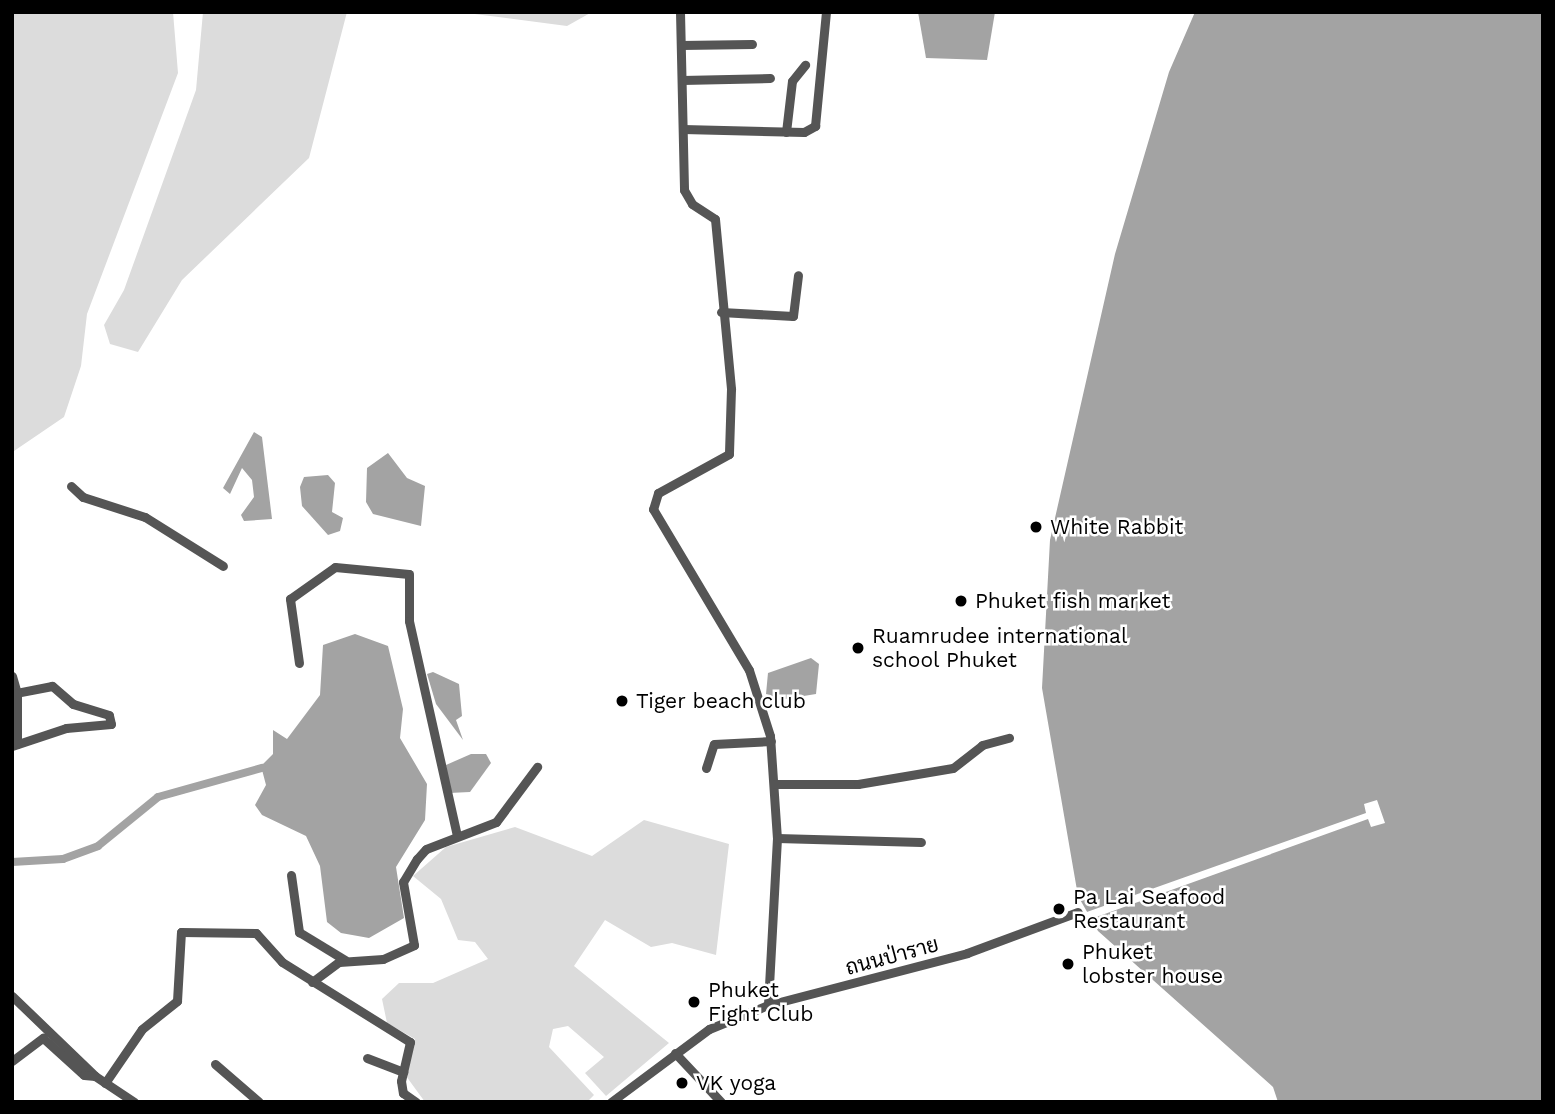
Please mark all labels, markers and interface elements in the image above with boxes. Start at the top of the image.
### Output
place label: White Rabbit [1050,514,1183,540]
marker: White Rabbit [1028,519,1044,535]
place label: Phuket fish market [975,588,1171,614]
marker: Phuket fish market [953,593,969,609]
place label: Ruamrudee international school Phuket [872,623,1127,673]
marker: Ruamrudee international school Phuket [850,640,866,656]
place label: Tiger beach club [636,688,806,714]
marker: Tiger beach club [614,693,630,709]
place label: Pa Lai Seafood Restaurant [1073,884,1226,934]
marker: Pa Lai Seafood Restaurant [1051,901,1067,917]
street label: ถนนป่าราย [843,932,941,980]
place label: Phuket lobster house [1082,939,1224,989]
marker: Phuket lobster house [1060,956,1076,972]
place label: Phuket Fight Club [708,977,813,1027]
marker: Phuket Fight Club [686,994,702,1010]
place label: VK yoga [696,1070,777,1096]
marker: VK yoga [674,1075,690,1091]

